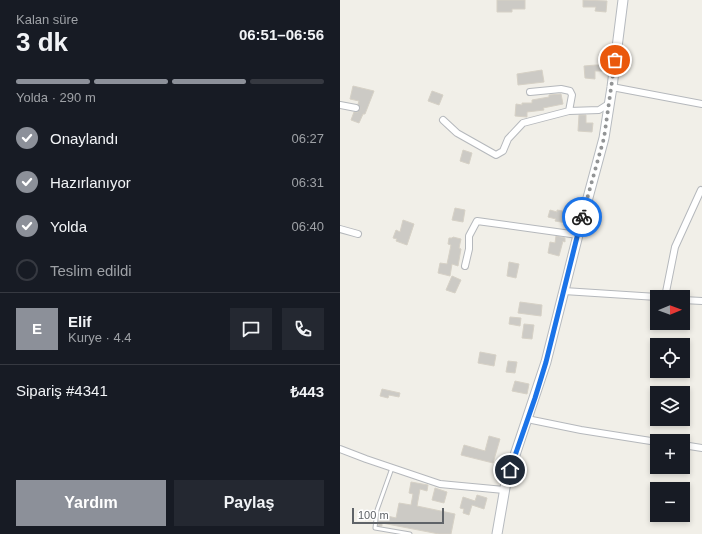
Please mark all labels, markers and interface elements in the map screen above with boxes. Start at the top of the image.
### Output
text: Kalan süre [16,12,78,27]
text: 06:51–06:56 [239,26,324,43]
text: 3 dk [16,27,68,57]
pin [598,43,632,77]
icon: bag [604,49,626,71]
text: Yolda · 290 m [16,90,96,105]
icon: check [16,127,38,149]
text: Onaylandı [50,130,118,147]
text: 06:27 [291,131,324,146]
icon: check [16,171,38,193]
text: Hazırlanıyor [50,174,131,191]
text: 06:31 [291,175,324,190]
courier [562,197,602,237]
icon: bike [571,206,593,228]
icon: check [16,215,38,237]
text: Yolda [50,218,87,235]
text: 06:40 [291,219,324,234]
text: Teslim edildi [50,262,132,279]
north arrow [650,290,690,330]
map controls [650,290,690,522]
button: chat [230,308,272,350]
button: phone [282,308,324,350]
text: Elif [68,313,91,330]
text: E [32,320,42,337]
text: Kurye · 4.4 [68,330,132,345]
button: locate [650,338,690,378]
text: Sipariş #4341 [16,382,108,399]
text: ₺443 [290,383,324,400]
button: layers [650,386,690,426]
button: + [650,434,690,474]
pin [493,453,527,487]
icon: home [499,459,521,481]
button: Yardım [16,480,166,526]
button: Paylaş [174,480,324,526]
button: − [650,482,690,522]
scale bar [352,506,444,525]
text: 100 m [358,509,389,521]

